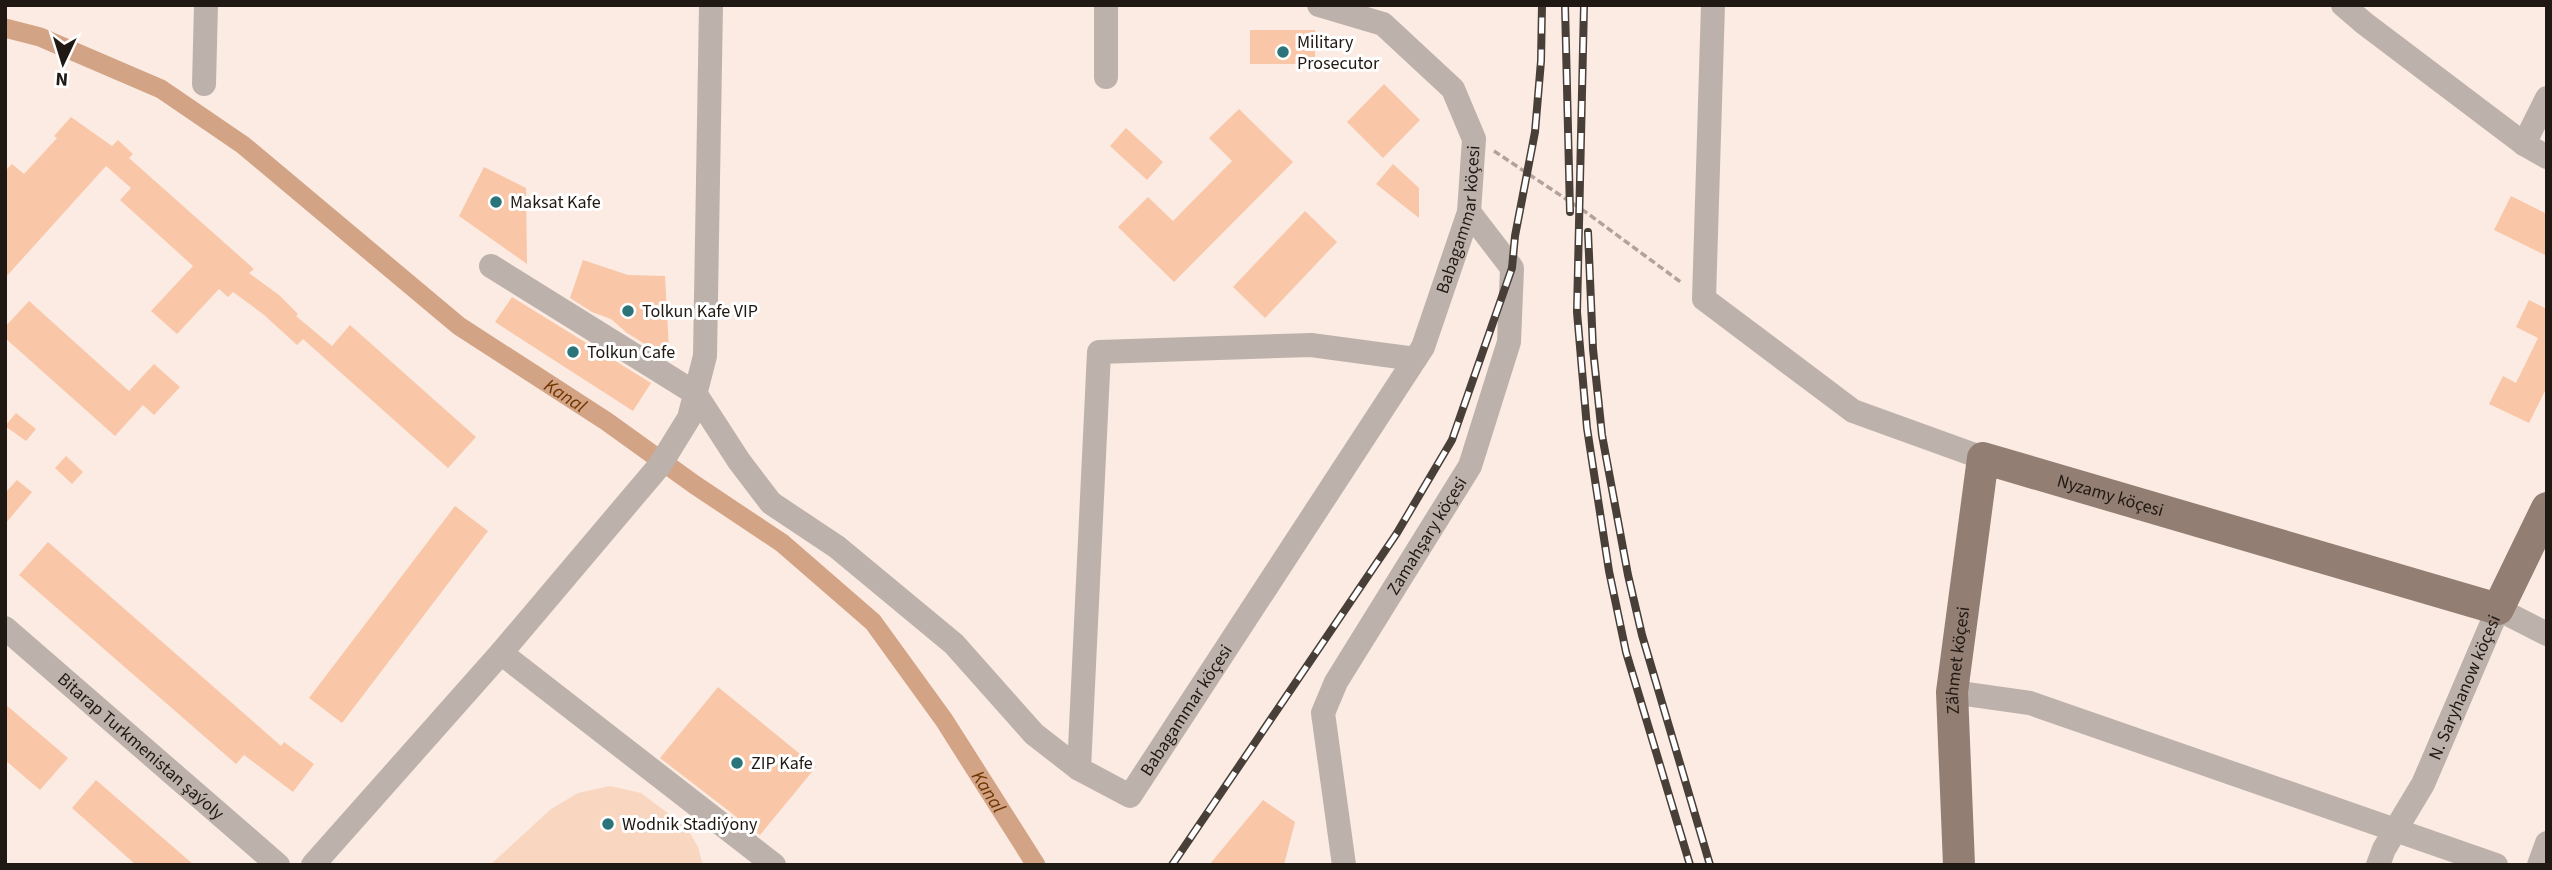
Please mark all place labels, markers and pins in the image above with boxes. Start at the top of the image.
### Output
place label: Military Prosecutor [1297,30,1380,76]
marker: Military Prosecutor [1275,44,1291,60]
place label: Maksat Kafe [510,190,601,215]
marker: Maksat Kafe [488,194,504,210]
place label: Tolkun Kafe VIP [642,299,758,324]
marker: Tolkun Kafe VIP [620,303,636,319]
place label: Tolkun Cafe [587,340,675,365]
marker: Tolkun Cafe [565,344,581,360]
place label: ZIP Kafe [751,751,813,776]
marker: ZIP Kafe [729,755,745,771]
place label: Wodnik Stadiýony [622,812,758,837]
marker: Wodnik Stadiýony [600,816,616,832]

